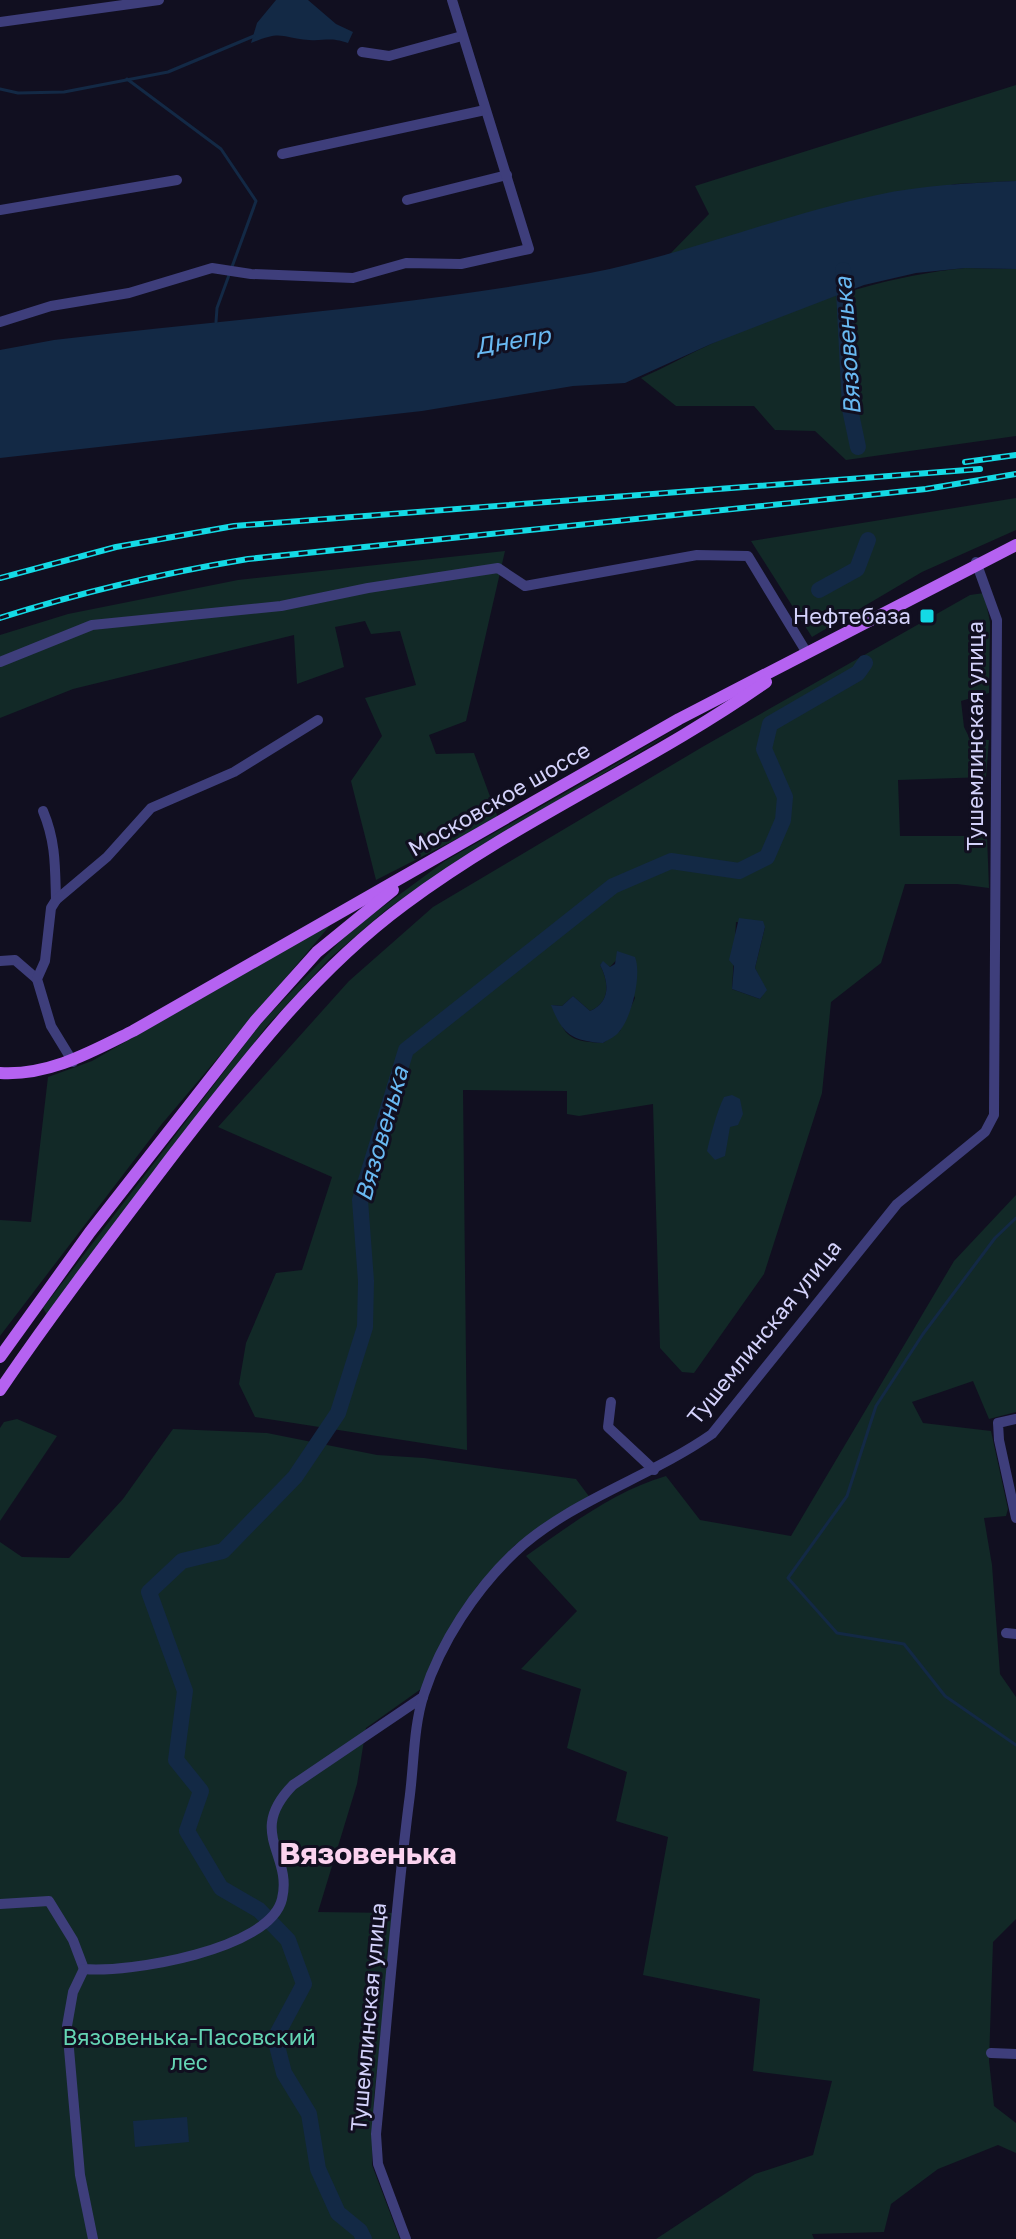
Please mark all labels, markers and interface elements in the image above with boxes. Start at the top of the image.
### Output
water label: Вязовенька [827,275,866,416]
water label: Днепр [472,319,554,360]
place label: Нефтебаза [793,602,911,629]
marker: Нефтебаза [918,607,936,625]
street label: Тушемлинская улица [961,621,988,851]
street label: Московское шоссе [403,736,594,862]
water label: Вязовенька [348,1062,414,1204]
street label: Тушемлинская улица [681,1234,846,1429]
district label: Вязовенька [279,1835,457,1871]
street label: Тушемлинская улица [344,1901,391,2133]
park label: Вязовенька-Пасовский лес [62,2023,316,2075]

